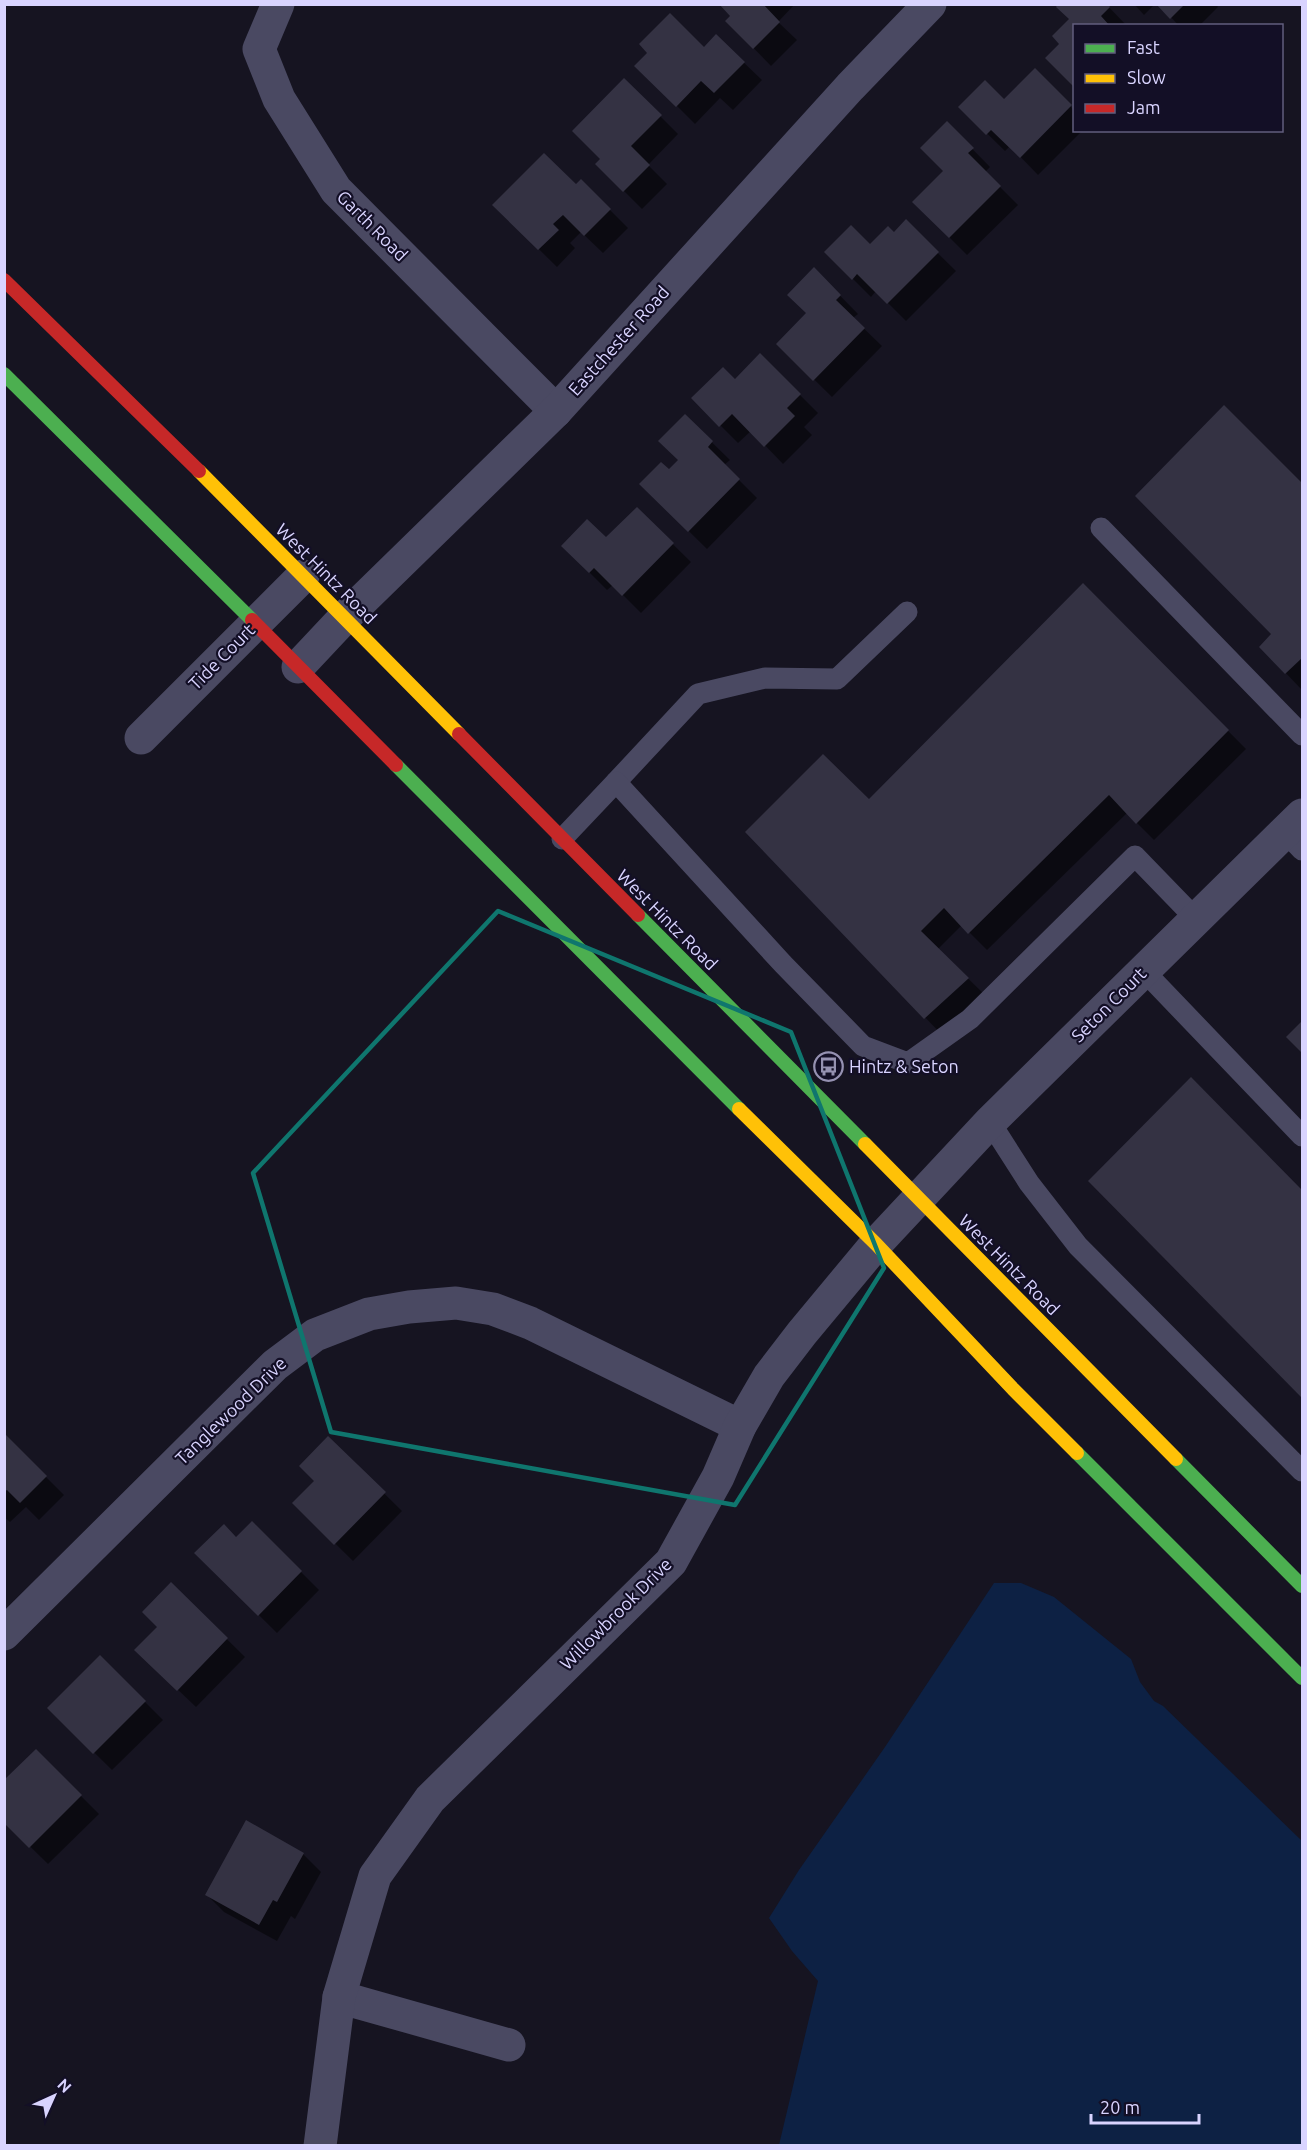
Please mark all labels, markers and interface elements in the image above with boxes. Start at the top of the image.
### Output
legend [1073,24,1283,132]
text: Fast [1127,37,1160,57]
text: Slow [1127,67,1166,87]
text: Jam [1127,97,1161,117]
street label: Garth Road [333,186,412,265]
street label: Eastchester Road [564,282,673,399]
street label: West Hintz Road [272,519,381,628]
street label: Tide Court [184,619,258,693]
street label: West Hintz Road [613,865,722,974]
street label: Seton Court [1067,963,1150,1046]
bus stop icon: Hintz & Seton [812,1051,844,1083]
place label: Hintz & Seton [849,1056,959,1076]
street label: West Hintz Road [955,1210,1064,1319]
street label: Tanglewood Drive [171,1352,290,1468]
street label: Willowbrook Drive [555,1553,675,1673]
north arrow [24,2066,84,2126]
text: N [54,2075,75,2096]
scale bar [1091,2087,1199,2125]
text: 20 m [1100,2097,1140,2117]

